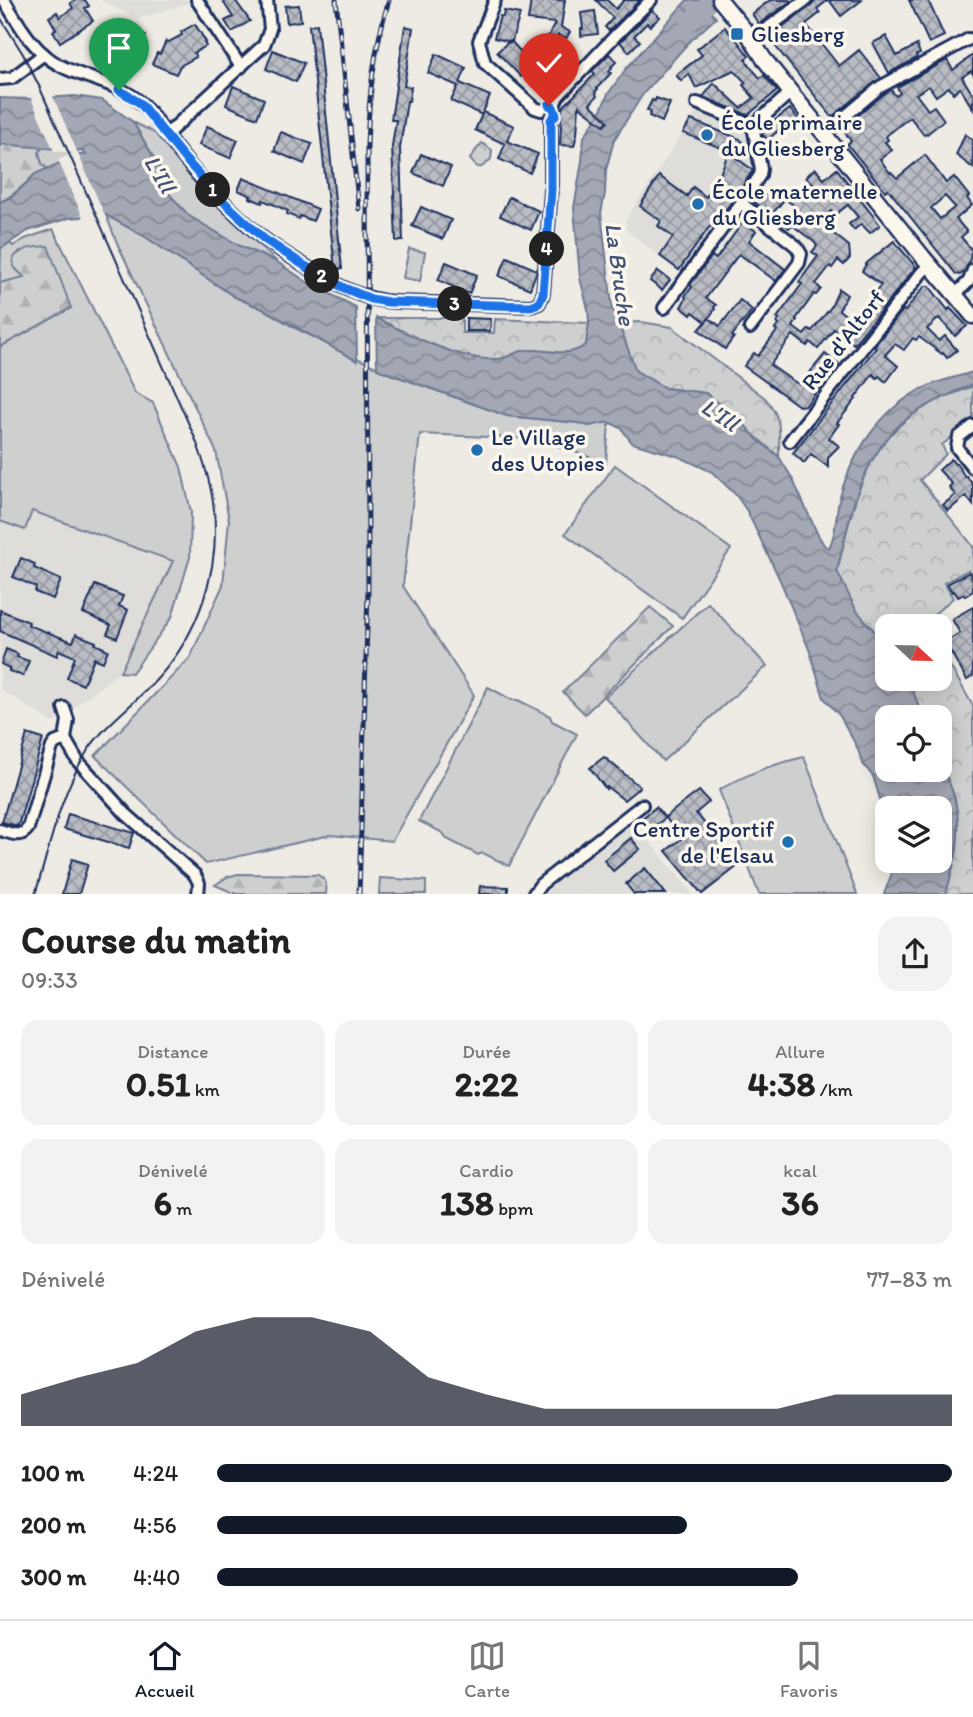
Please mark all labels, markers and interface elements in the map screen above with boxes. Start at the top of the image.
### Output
pin [89,18,149,90]
place label: Gliesberg [751,20,845,48]
marker: Gliesberg [729,26,745,42]
icon: arrive [100,29,138,67]
pin [519,33,579,105]
icon: check [530,44,568,82]
place label: École primaire du Gliesberg [721,108,863,162]
marker: École primaire du Gliesberg [699,127,715,143]
water label: L'Ill [138,150,184,200]
pin: 1 [196,172,230,208]
place label: École maternelle du Gliesberg [712,177,878,231]
text: 1 [208,178,217,201]
marker: École maternelle du Gliesberg [690,196,706,212]
water label: La Bruche [599,221,642,328]
pin: 4 [530,232,564,266]
text: 4 [541,237,552,260]
pin: 2 [304,258,340,294]
text: 2 [317,264,327,287]
street label: Rue d'Altorf [795,284,891,396]
pin: 3 [438,286,472,322]
text: 3 [449,292,460,315]
water label: L'Ill [696,392,746,439]
place label: Le Village des Utopies [491,423,605,477]
marker: Le Village des Utopies [469,442,485,458]
north arrow [875,614,952,691]
map controls [875,614,952,873]
button: locate [875,705,952,782]
button: layers [875,796,952,873]
place label: Centre Sportif de l'Elsau [633,815,774,869]
marker: Centre Sportif de l'Elsau [780,834,796,850]
text: Course du matin [21,917,291,963]
button: share [878,917,952,991]
text: 09:33 [21,966,78,994]
text: Distance [137,1040,208,1063]
text: Durée [462,1040,511,1063]
text: Allure [775,1040,825,1063]
text: 0.51 [126,1063,191,1105]
text: 2:22 [455,1063,518,1105]
text: 4:38 [748,1063,815,1105]
text: km [191,1078,220,1101]
text: /km [815,1078,853,1101]
text: Dénivelé [138,1159,208,1182]
text: Cardio [459,1159,514,1182]
text: kcal [783,1159,817,1182]
text: 6 [153,1182,172,1224]
text: 138 [439,1182,494,1224]
text: 36 [781,1182,819,1224]
text: m [172,1197,192,1220]
text: bpm [494,1197,534,1220]
text: Dénivelé [21,1265,105,1293]
text: 77–83 m [867,1265,952,1293]
text: 100 m [21,1459,85,1487]
text: 4:24 [133,1459,178,1487]
text: 200 m [21,1511,86,1539]
text: 4:56 [133,1511,177,1539]
text: 300 m [21,1563,86,1591]
text: 4:40 [133,1563,180,1591]
tab: Accueil [135,1637,194,1702]
tab: Carte [464,1637,510,1702]
tab: Favoris [780,1637,838,1702]

